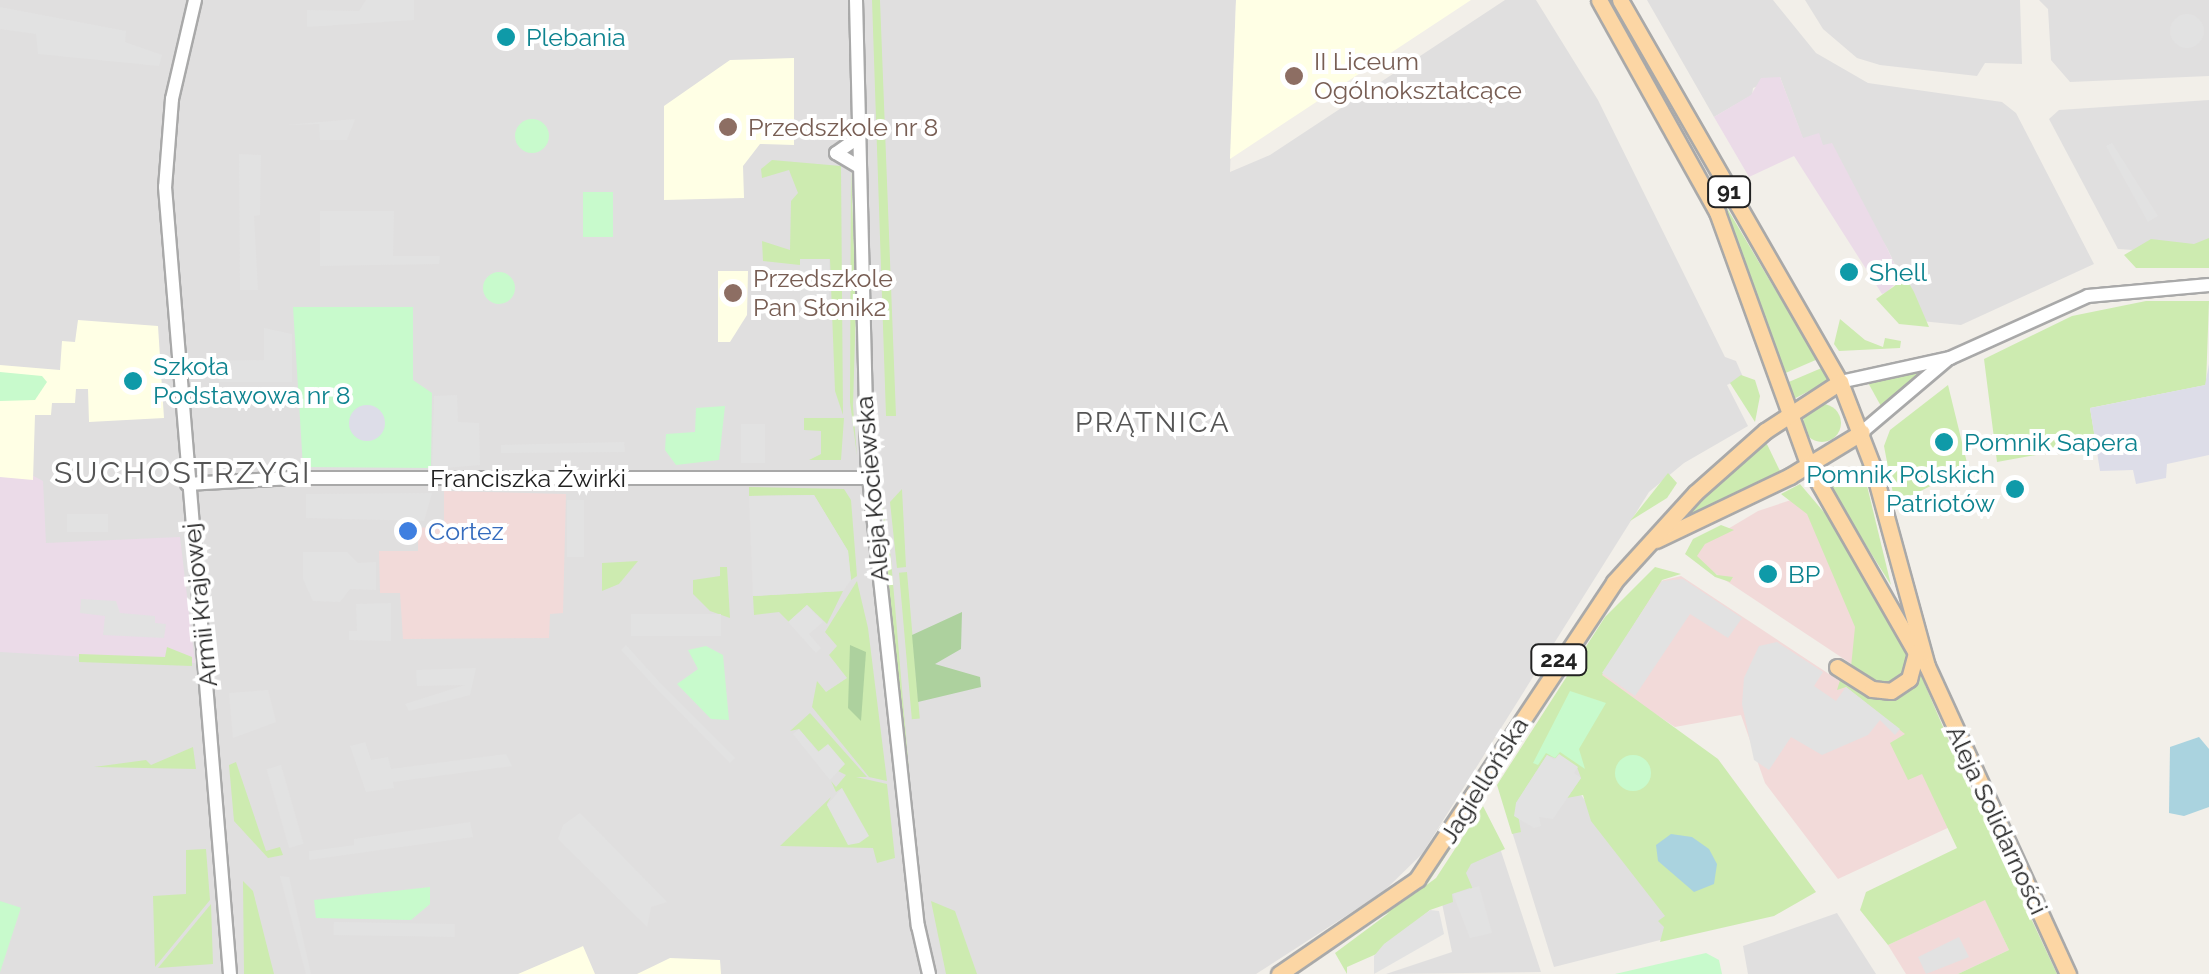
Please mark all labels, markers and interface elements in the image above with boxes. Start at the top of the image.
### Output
place label: Plebania [526,22,626,52]
marker: Plebania [495,26,517,48]
place label: II Liceum Ogólnokształcące [1314,47,1522,106]
marker: II Liceum Ogólnokształcące [1283,65,1305,87]
place label: Przedszkole nr 8 [748,112,939,142]
marker: Przedszkole nr 8 [717,116,739,138]
road number: 91 [1706,175,1752,209]
place label: Shell [1869,257,1927,287]
marker: Shell [1838,261,1860,283]
place label: Przedszkole Pan Słonik2 [753,264,893,323]
marker: Przedszkole Pan Słonik2 [722,282,744,304]
place label: Szkoła Podstawowa nr 8 [153,352,351,411]
marker: Szkoła Podstawowa nr 8 [122,370,144,392]
street label: Aleja Kociewska [849,395,895,583]
district label: PRĄTNICA [1075,406,1231,440]
place label: Pomnik Sapera [1964,427,2138,457]
marker: Pomnik Sapera [1933,431,1955,453]
district label: SUCHOSTRZYGI [54,455,312,491]
place label: Pomnik Polskich Patriotów [1806,460,1995,519]
street label: Franciszka Żwirki [430,463,626,493]
marker: Pomnik Polskich Patriotów [2004,478,2026,500]
place label: Cortez [428,516,504,546]
marker: Cortez [397,520,419,542]
street label: Armii Krajowej [176,522,224,688]
place label: BP [1788,559,1820,589]
marker: BP [1757,563,1779,585]
road number: 224 [1529,643,1589,677]
street label: Jagiellońska [1433,711,1535,849]
street label: Aleja Solidarności [1940,721,2054,919]

